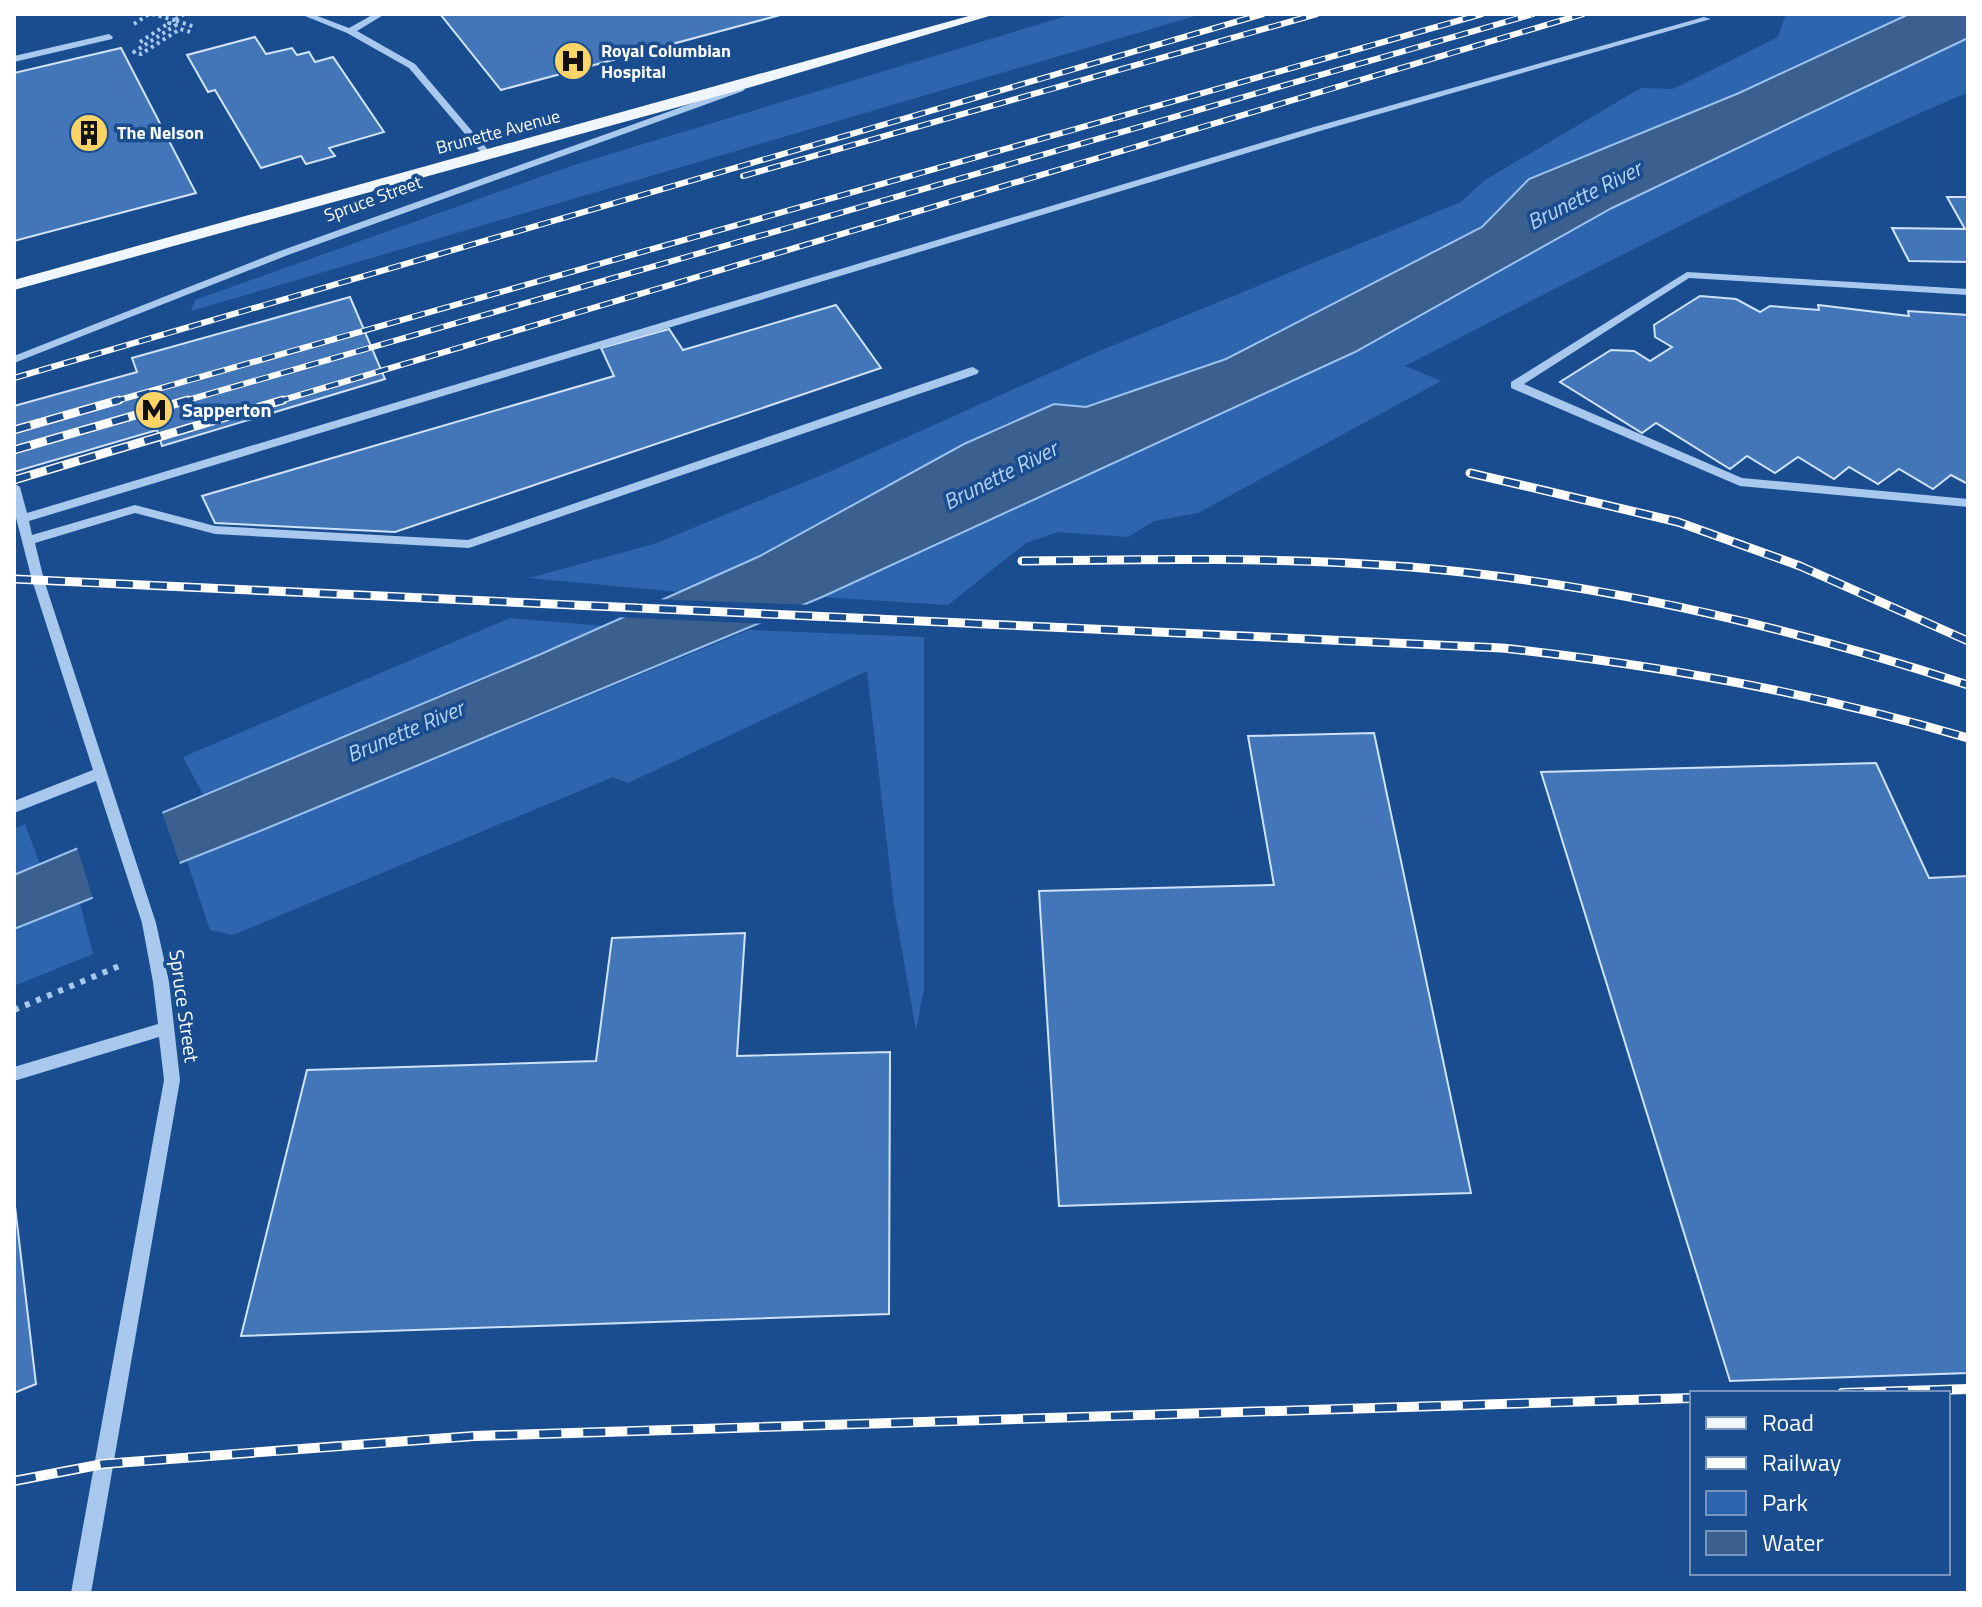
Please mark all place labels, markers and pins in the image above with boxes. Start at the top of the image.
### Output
place label: Royal Columbian Hospital [601,37,731,85]
hospital icon: Royal Columbian Hospital [552,40,594,82]
building icon: The Nelson [68,112,110,154]
place label: The Nelson [117,119,204,146]
metro station icon: Sapperton [133,389,175,431]
place label: Sapperton [182,394,271,425]

